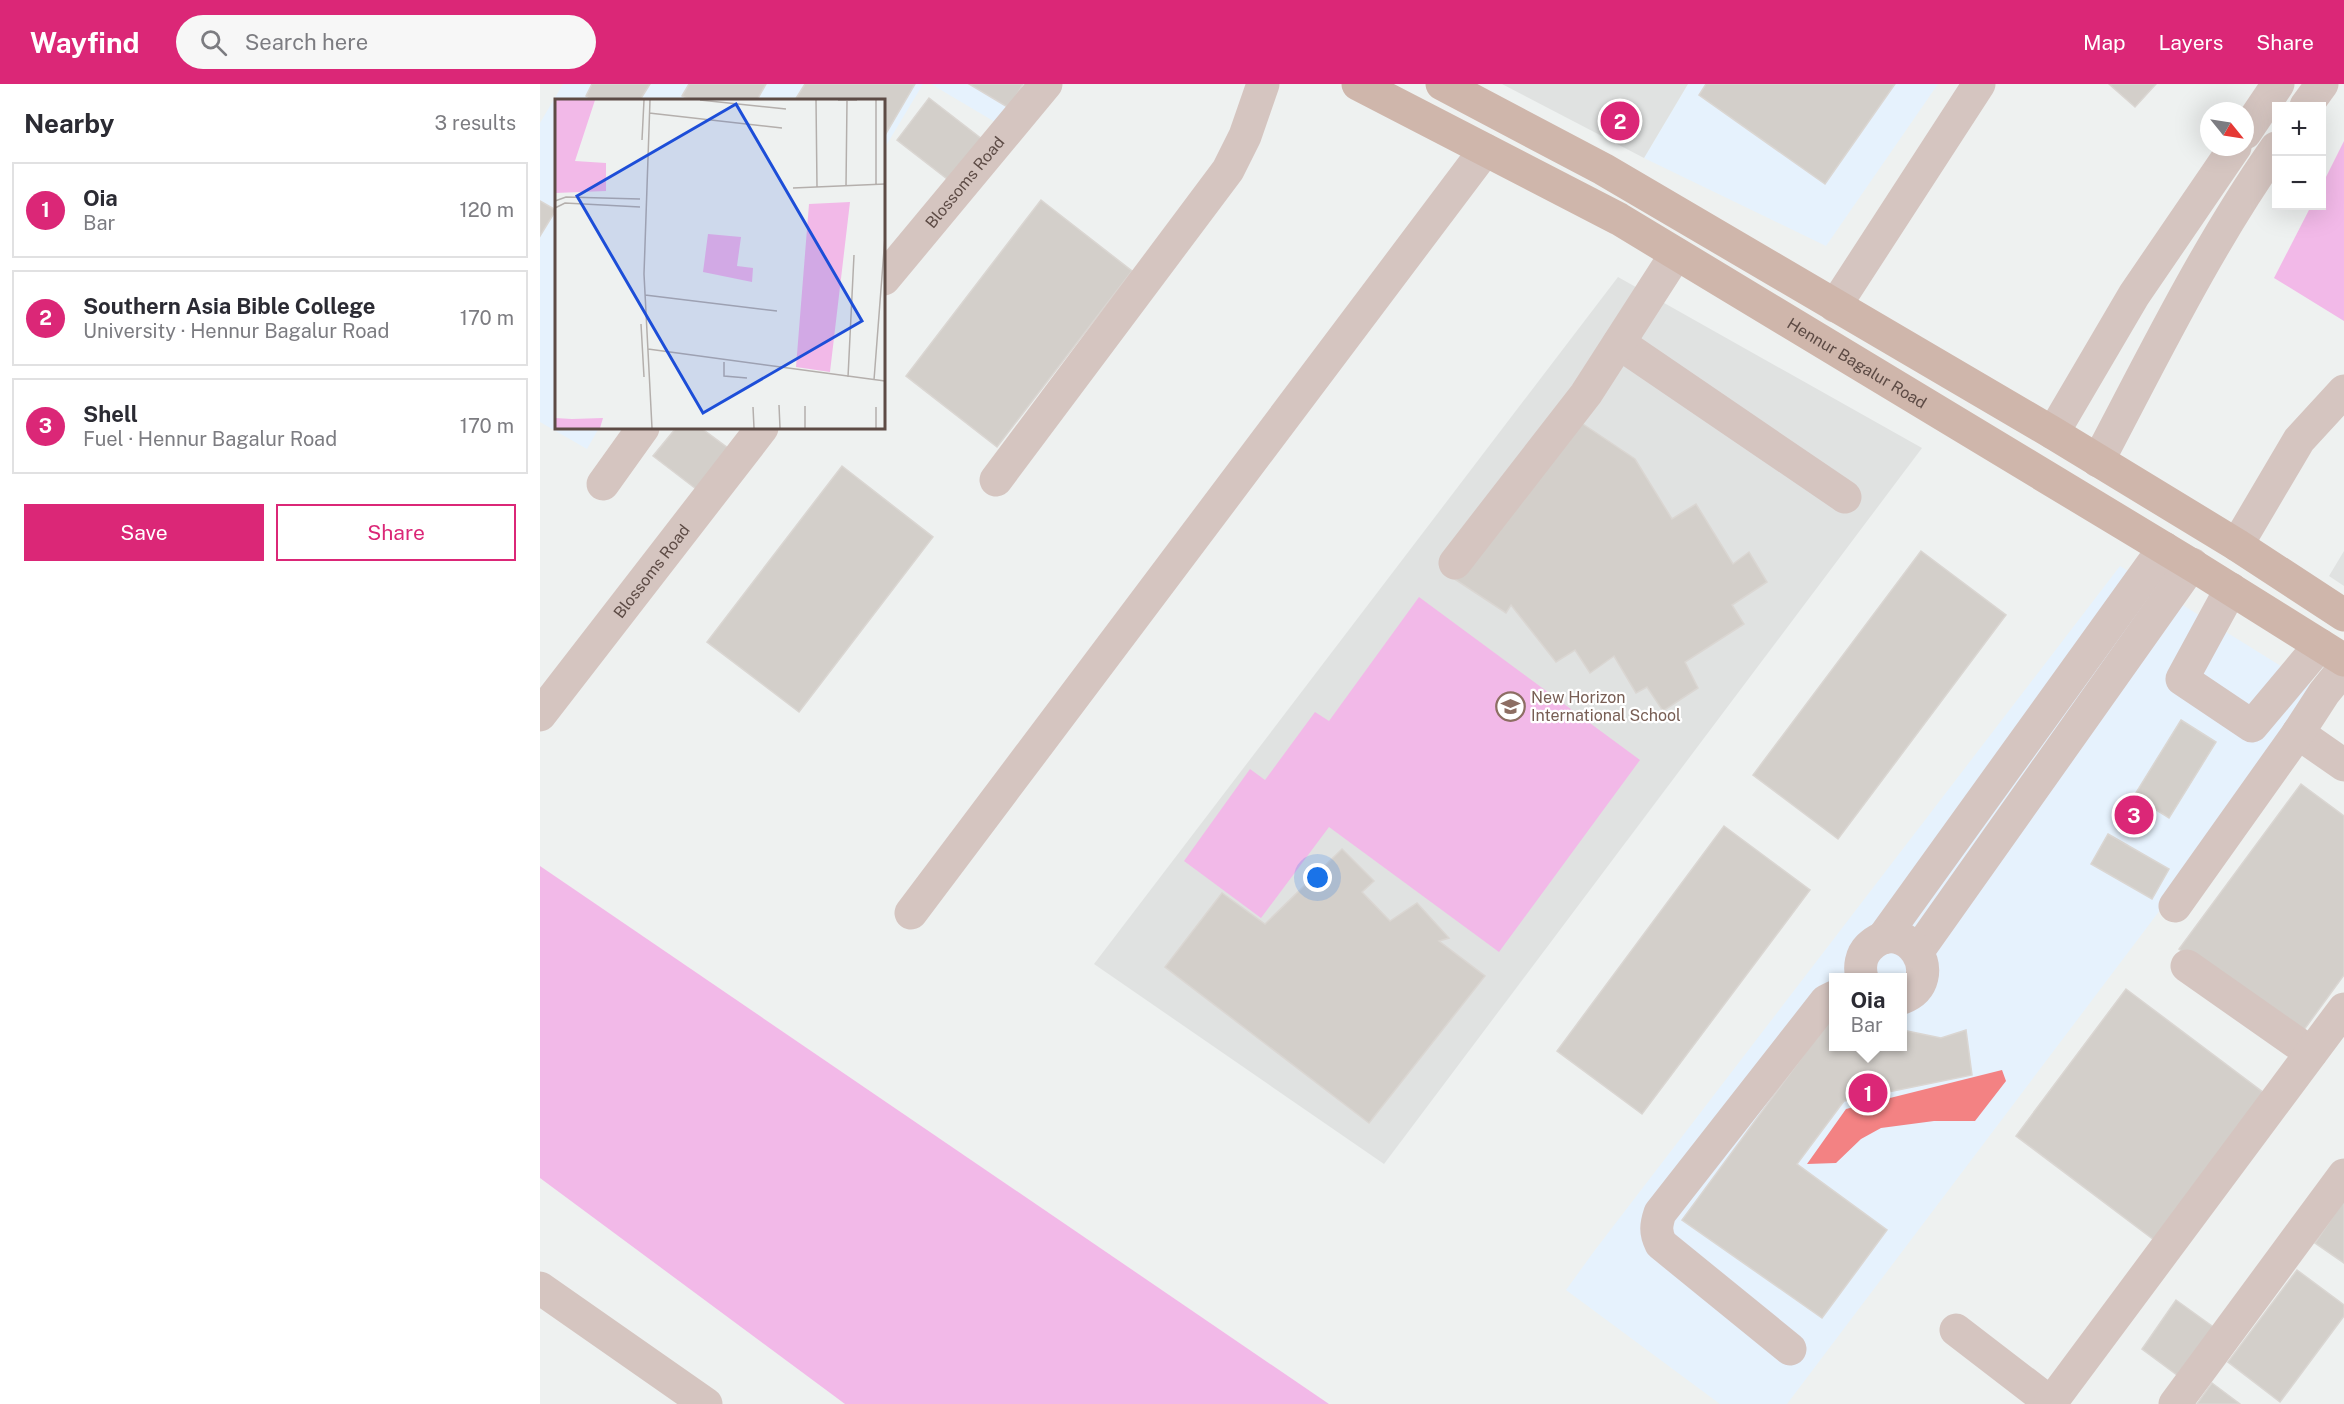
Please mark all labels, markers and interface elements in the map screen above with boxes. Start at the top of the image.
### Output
search box [176,15,596,69]
text: Wayfind [30,26,140,59]
icon: search [197,26,230,59]
text: Search here [245,29,368,55]
text: Map [2083,30,2126,55]
text: Layers [2159,30,2223,55]
text: Share [2256,30,2314,55]
inset map [555,99,885,429]
pin: 2 [1600,99,1640,144]
north arrow [2200,102,2254,156]
map controls [2272,102,2326,210]
button: + [2272,102,2326,156]
text: Nearby [24,108,114,139]
text: 3 results [435,111,516,135]
street label: Blossoms Road [921,133,1008,232]
button: − [2272,156,2326,210]
text: Oia [83,185,118,211]
text: 1 [41,198,50,222]
text: 120 m [460,198,514,222]
text: Bar [83,211,115,235]
text: Southern Asia Bible College [83,293,376,319]
text: 2 [39,306,52,330]
text: 170 m [460,306,514,330]
street label: Hennur Bagalur Road [1784,314,1930,413]
text: University · Hennur Bagalur Road [83,319,389,343]
text: Shell [83,401,138,427]
text: 3 [39,414,52,438]
text: 170 m [460,414,514,438]
text: Fuel · Hennur Bagalur Road [83,427,337,451]
button: Save [24,504,264,561]
button: Share [276,504,516,561]
street label: Blossoms Road [610,521,694,622]
place label: New Horizon International School [1531,688,1681,725]
school or university icon: New Horizon International School [1494,690,1526,722]
pin: 3 [2114,792,2154,838]
your location [1303,863,1332,892]
popup [1829,973,1907,1051]
text: Oia [1851,987,1885,1013]
text: Bar [1851,1013,1883,1037]
pin: 1 [1848,1070,1888,1116]

